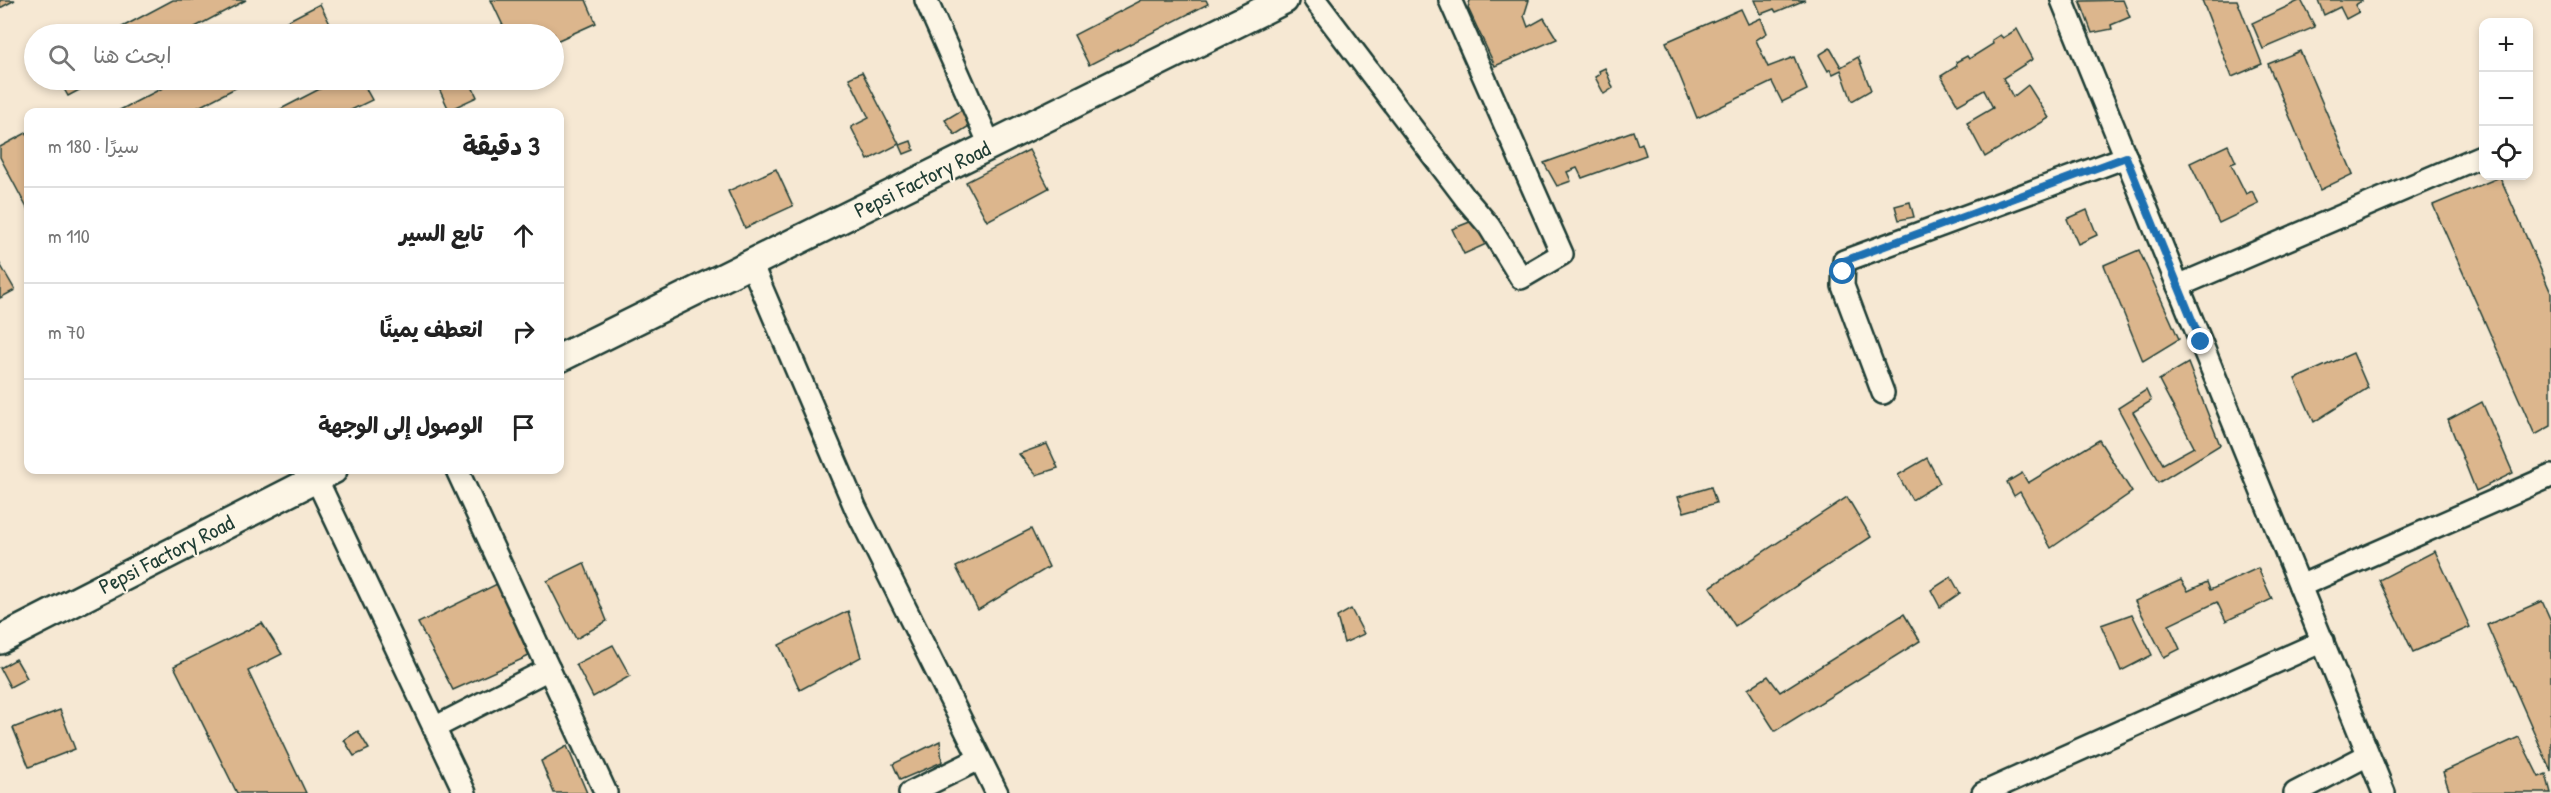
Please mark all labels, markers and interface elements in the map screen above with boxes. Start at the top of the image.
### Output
map controls [2479,18,2533,180]
button: + [2479,18,2533,72]
search box [24,24,564,90]
text: ابحث هنا [93,40,172,70]
icon: search [45,41,78,74]
button: − [2479,72,2533,126]
button: locate [2479,126,2533,180]
text: 3 دقيقة [462,128,540,163]
text: سيرًا · 180 m [48,132,139,159]
street label: Pepsi Factory Road [849,133,995,225]
text: تابع السير [400,218,483,248]
icon: ahead [507,219,540,252]
text: 110 m [48,222,90,249]
route start [1829,258,1855,284]
text: انعطف يمينًا [380,314,483,344]
icon: right [507,315,540,348]
text: 70 m [48,318,85,345]
route end [2187,328,2213,354]
text: الوصول إلى الوجهة [318,410,483,440]
icon: arrive [507,411,540,444]
street label: Pepsi Factory Road [93,507,239,601]

